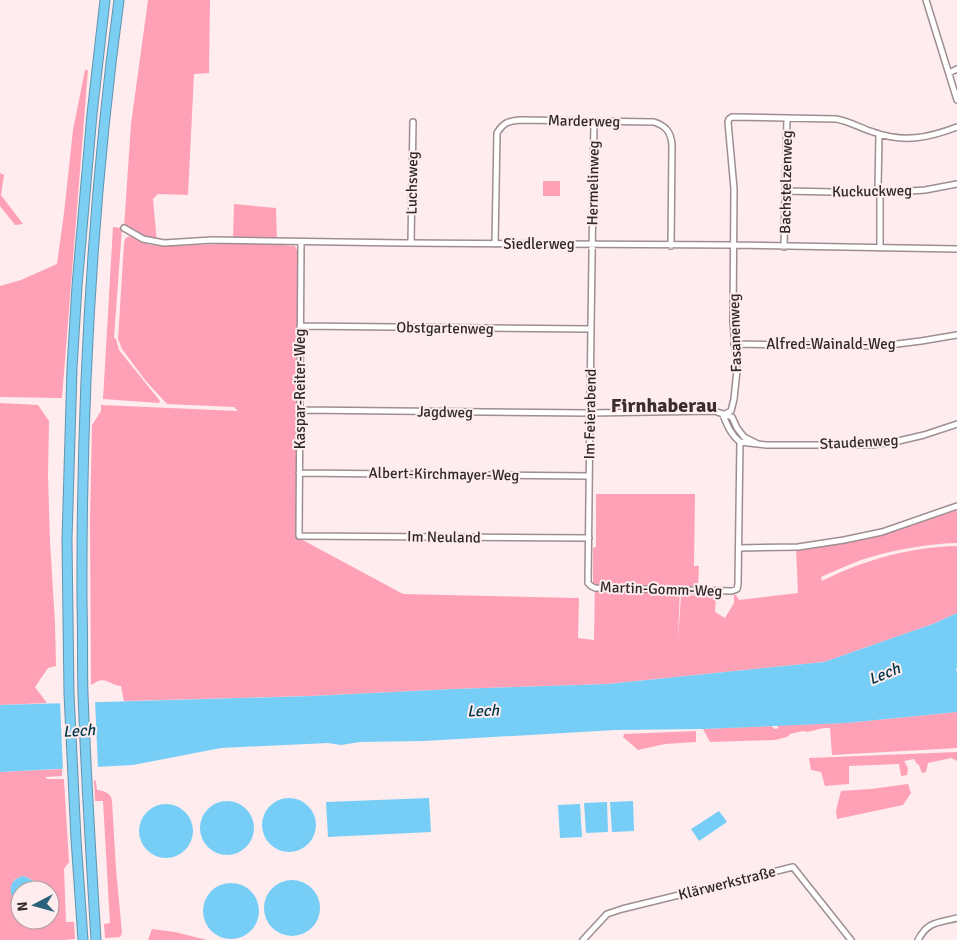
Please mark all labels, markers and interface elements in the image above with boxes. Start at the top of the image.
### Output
street label: Marderweg [548,111,620,131]
street label: Bachstelzenweg [776,130,796,234]
street label: Hermelinweg [583,140,603,226]
street label: Luchsweg [402,151,422,215]
street label: Kuckuckweg [832,181,912,201]
street label: Siedlerweg [503,235,575,253]
street label: Fasanenweg [725,293,745,373]
street label: Obstgartenweg [396,318,494,338]
street label: Kaspar-Reiter-Weg [291,329,309,449]
street label: Alfred-Wainald-Weg [766,335,896,353]
street label: Im Feierabend [580,368,600,460]
district label: Firnhaberau [611,393,717,418]
street label: Jagdweg [417,403,473,421]
street label: Staudenweg [819,431,899,453]
street label: Albert-Kirchmayer-Weg [368,464,520,484]
street label: Im Neuland [407,527,481,547]
street label: Martin-Gomm-Weg [599,578,723,600]
water label: Lech [866,658,904,689]
water label: Lech [467,700,501,722]
water label: Lech [62,720,97,742]
street label: Klärwerkstraße [676,862,778,904]
north arrow [10,880,60,930]
text: N [14,901,32,912]

